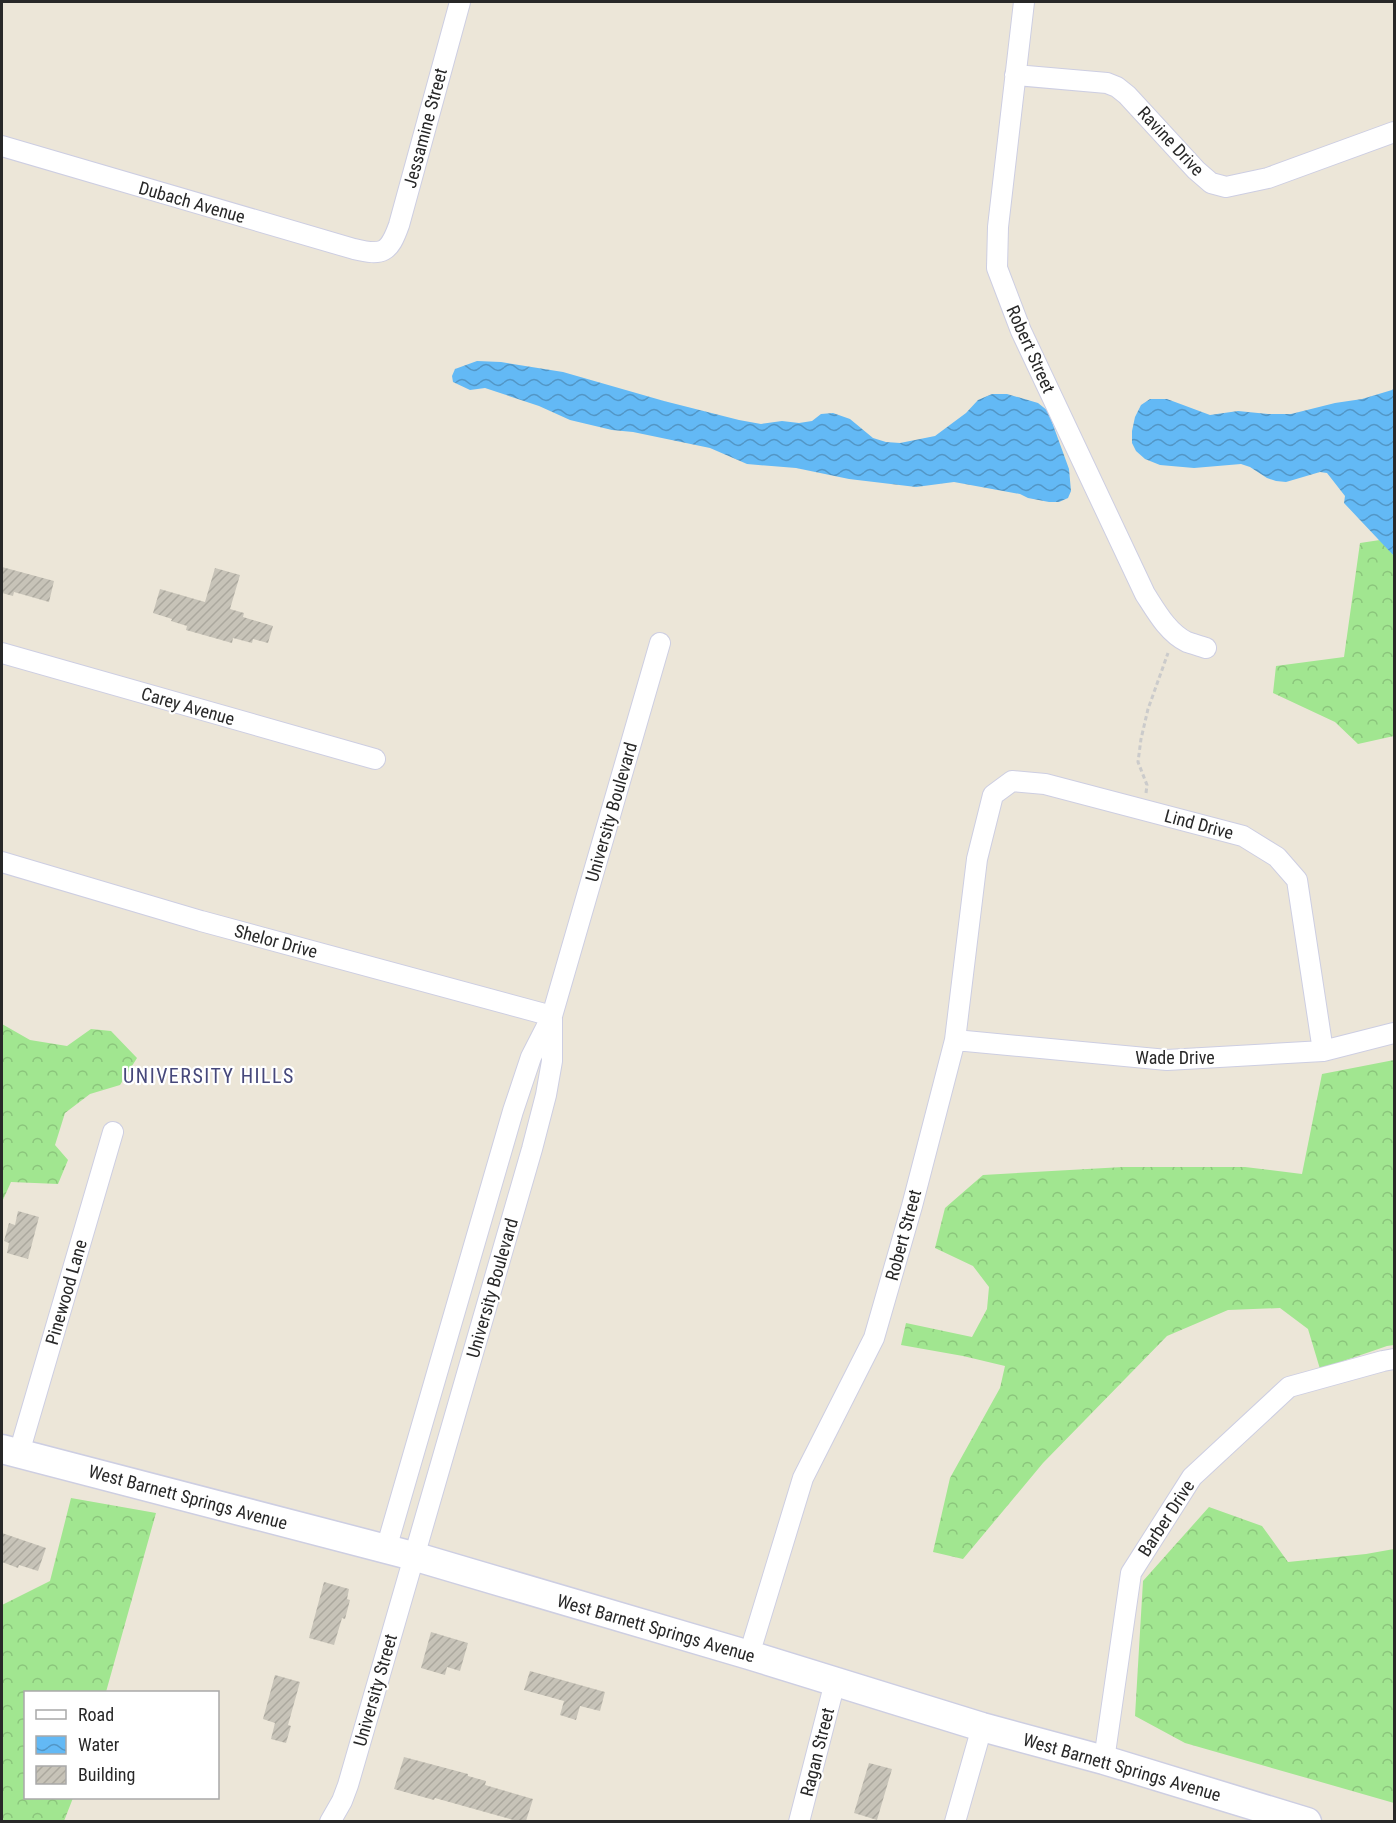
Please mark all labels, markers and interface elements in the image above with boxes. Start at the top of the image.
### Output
street label: Jessamine Street [399,66,451,190]
street label: Ravine Drive [1134,102,1208,180]
street label: Dubach Avenue [137,177,247,227]
street label: Robert Street [1002,302,1060,396]
street label: Carey Avenue [139,683,237,729]
street label: University Boulevard [581,740,641,884]
street label: Lind Drive [1162,805,1236,843]
street label: Shelor Drive [232,920,320,962]
street label: Wade Drive [1135,1047,1215,1068]
district label: UNIVERSITY HILLS [123,1064,295,1088]
street label: Robert Street [881,1187,925,1283]
street label: University Boulevard [462,1216,522,1360]
street label: Pinewood Lane [41,1237,91,1347]
street label: West Barnett Springs Avenue [86,1460,290,1534]
street label: Barber Drive [1134,1476,1198,1560]
street label: West Barnett Springs Avenue [555,1590,757,1666]
street label: University Street [349,1631,401,1749]
legend [24,1691,219,1799]
text: Road [78,1704,114,1725]
street label: Ragan Street [796,1705,838,1799]
street label: West Barnett Springs Avenue [1021,1729,1223,1805]
text: Water [78,1734,120,1755]
text: Building [78,1764,135,1785]

